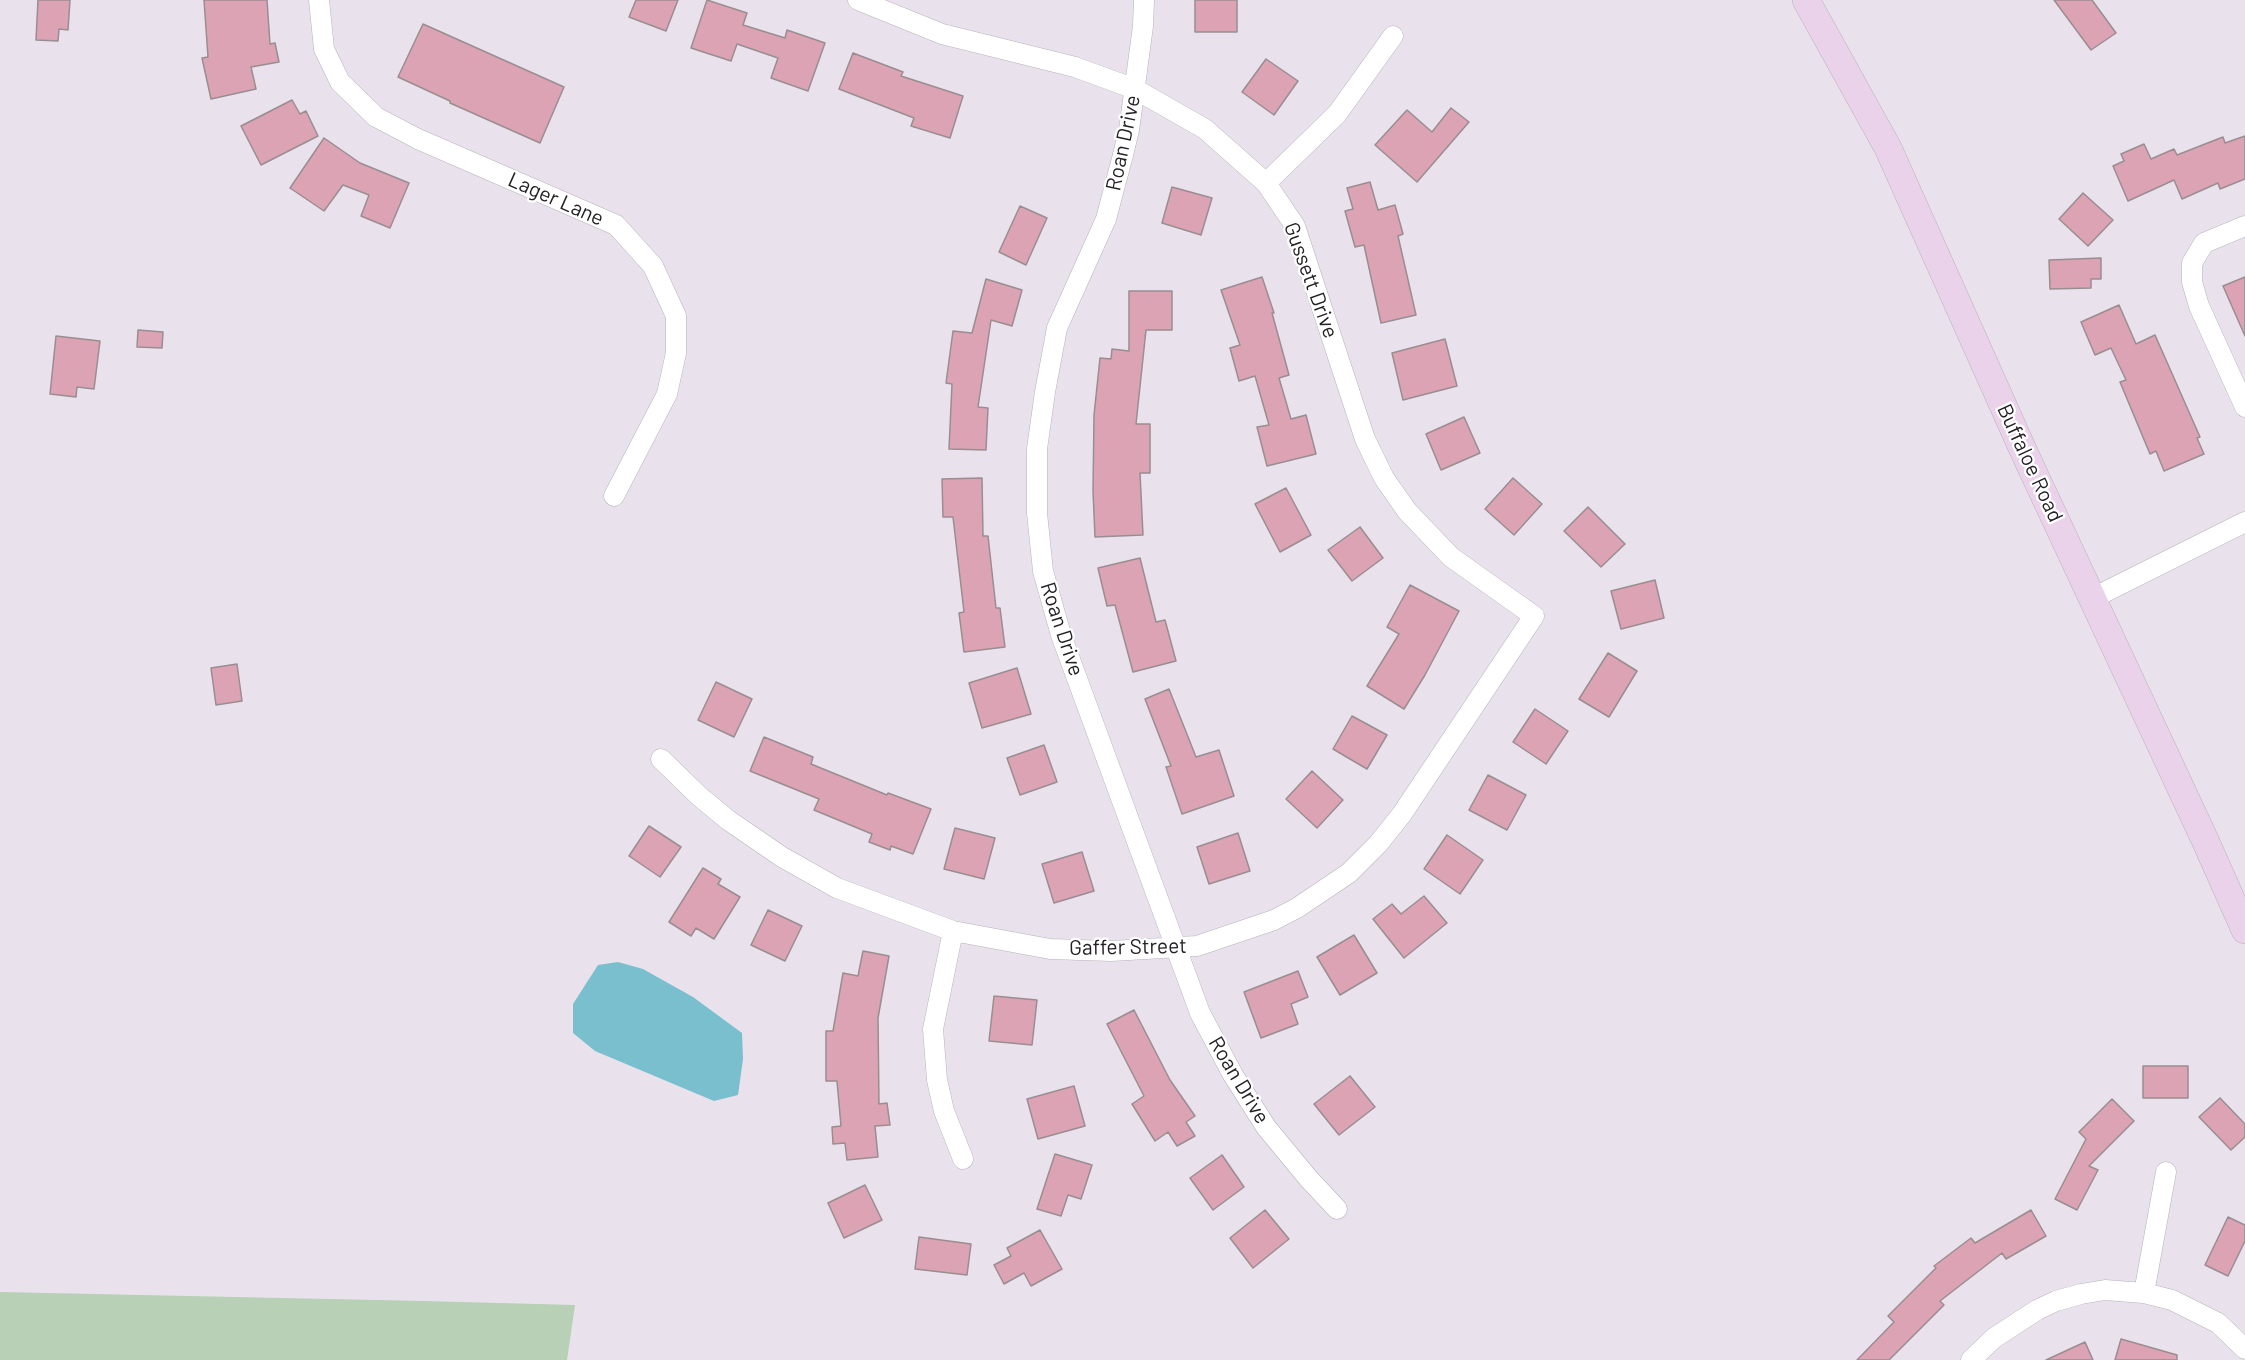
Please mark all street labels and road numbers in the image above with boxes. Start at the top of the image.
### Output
street label: Roan Drive [1101,93,1145,193]
street label: Lager Lane [504,167,608,231]
street label: Gussett Drive [1278,219,1344,341]
street label: Buffaloe Road [1992,400,2068,526]
street label: Roan Drive [1035,579,1089,679]
street label: Gaffer Street [1069,933,1187,961]
street label: Roan Drive [1203,1032,1275,1128]

